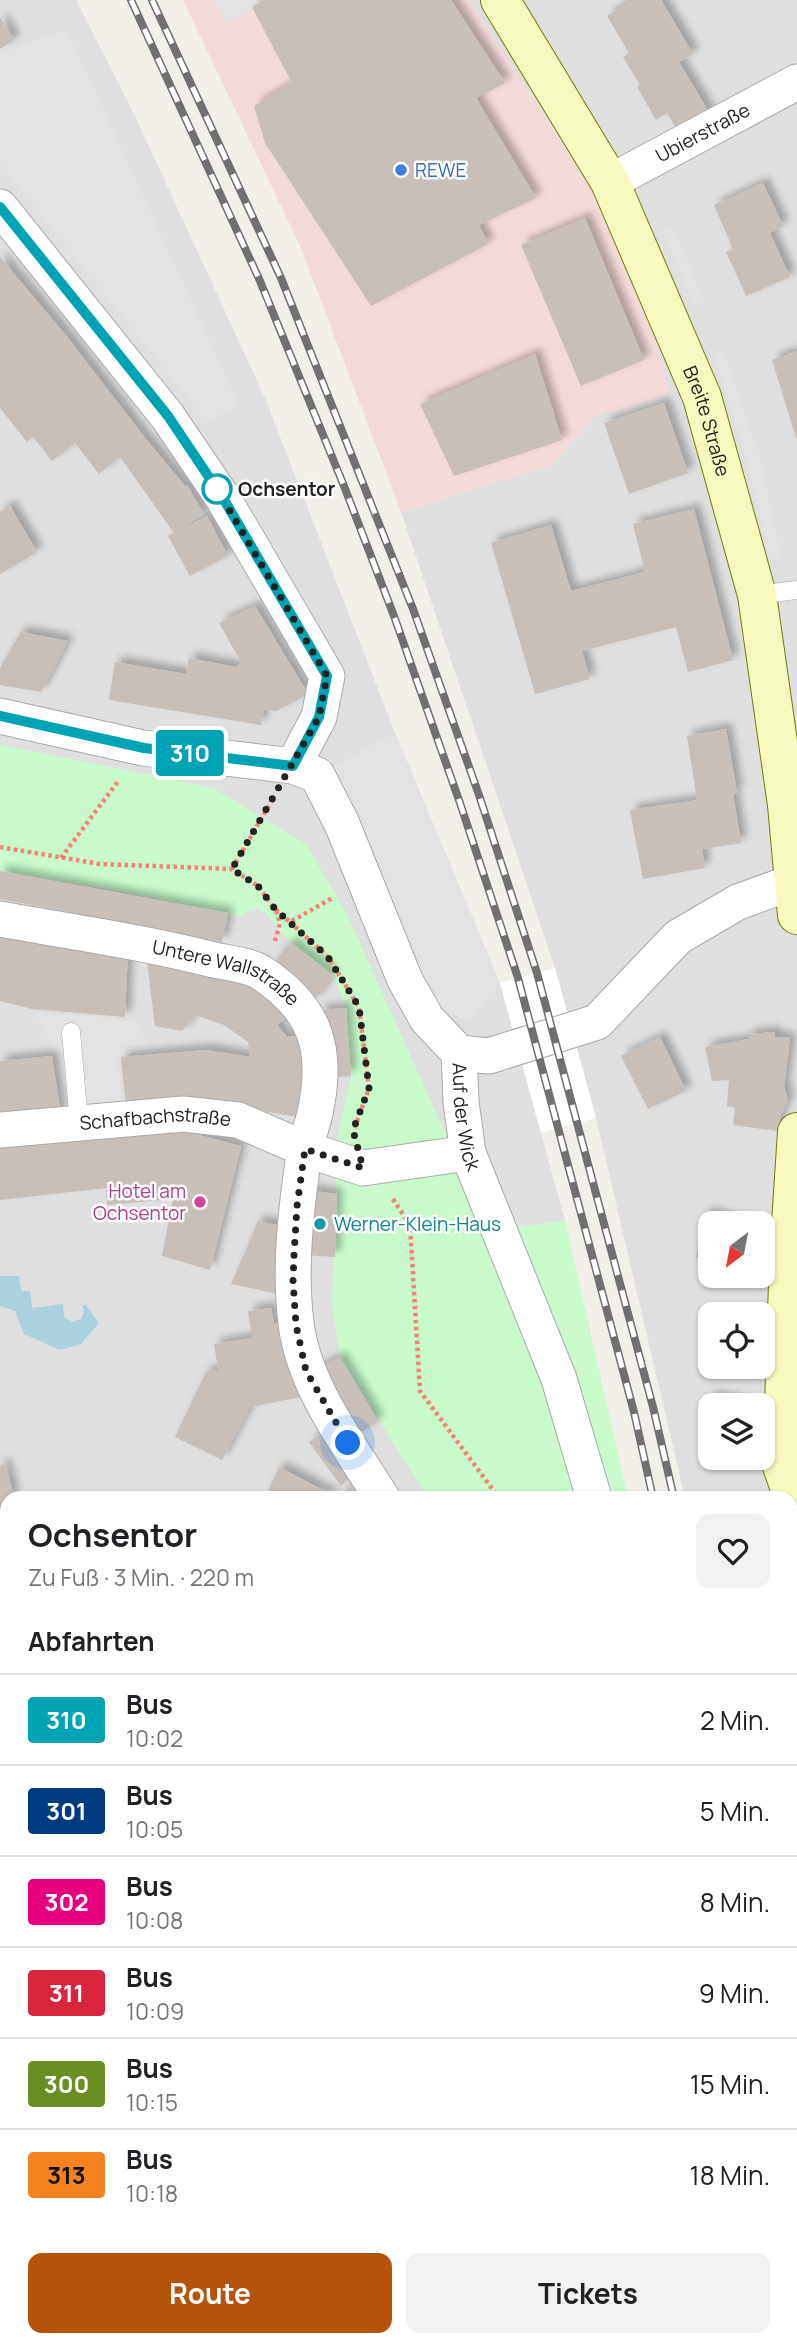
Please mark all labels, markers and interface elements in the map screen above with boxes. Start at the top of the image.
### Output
street label: Ubierstraße [651,97,754,168]
place label: REWE [415,157,466,183]
marker: REWE [393,162,409,178]
street label: Breite Straße [677,362,736,479]
marker: Ochsentor [202,474,232,504]
place label: Ochsentor [238,476,336,502]
line badge: 310 [150,730,230,776]
text: 310 [170,736,210,769]
street label: Untere Wallstraße [150,933,306,1011]
street label: Auf der Wick [446,1062,487,1175]
street label: Schafbachstraße [78,1101,233,1136]
place label: Hotel am Ochsentor [93,1178,186,1226]
marker: Hotel am Ochsentor [192,1194,208,1210]
place label: Werner-Klein-Haus [334,1211,501,1237]
north arrow [698,1211,775,1288]
map controls [698,1211,775,1470]
marker: Werner-Klein-Haus [312,1216,328,1232]
button: locate [698,1302,775,1379]
button: layers [698,1393,775,1470]
your location [330,1425,365,1460]
text: Ochsentor [28,1512,197,1557]
button: heart [696,1514,770,1588]
text: Zu Fuß · 3 Min. · 220 m [28,1561,254,1593]
text: Abfahrten [28,1623,155,1659]
text: Bus [126,1686,173,1722]
text: 2 Min. [700,1702,770,1738]
text: 310 [46,1703,87,1736]
text: 10:02 [126,1722,183,1754]
text: Bus [126,1777,173,1813]
text: 5 Min. [700,1793,770,1829]
text: 301 [46,1794,87,1827]
text: 10:05 [126,1813,183,1845]
text: Bus [126,1868,173,1904]
text: 8 Min. [700,1884,770,1920]
text: 302 [44,1885,89,1918]
text: 10:08 [126,1904,183,1936]
text: Bus [126,1959,173,1995]
text: 9 Min. [699,1975,770,2011]
text: 311 [49,1976,84,2009]
text: 10:09 [126,1995,184,2027]
text: Bus [126,2050,173,2086]
text: 15 Min. [690,2066,770,2102]
text: 300 [44,2067,89,2100]
text: 10:15 [126,2086,178,2118]
text: Bus [126,2141,173,2177]
text: 18 Min. [690,2157,770,2193]
text: 313 [47,2158,86,2191]
text: 10:18 [126,2177,178,2209]
button: Route [28,2253,392,2333]
button: Tickets [406,2253,770,2333]

